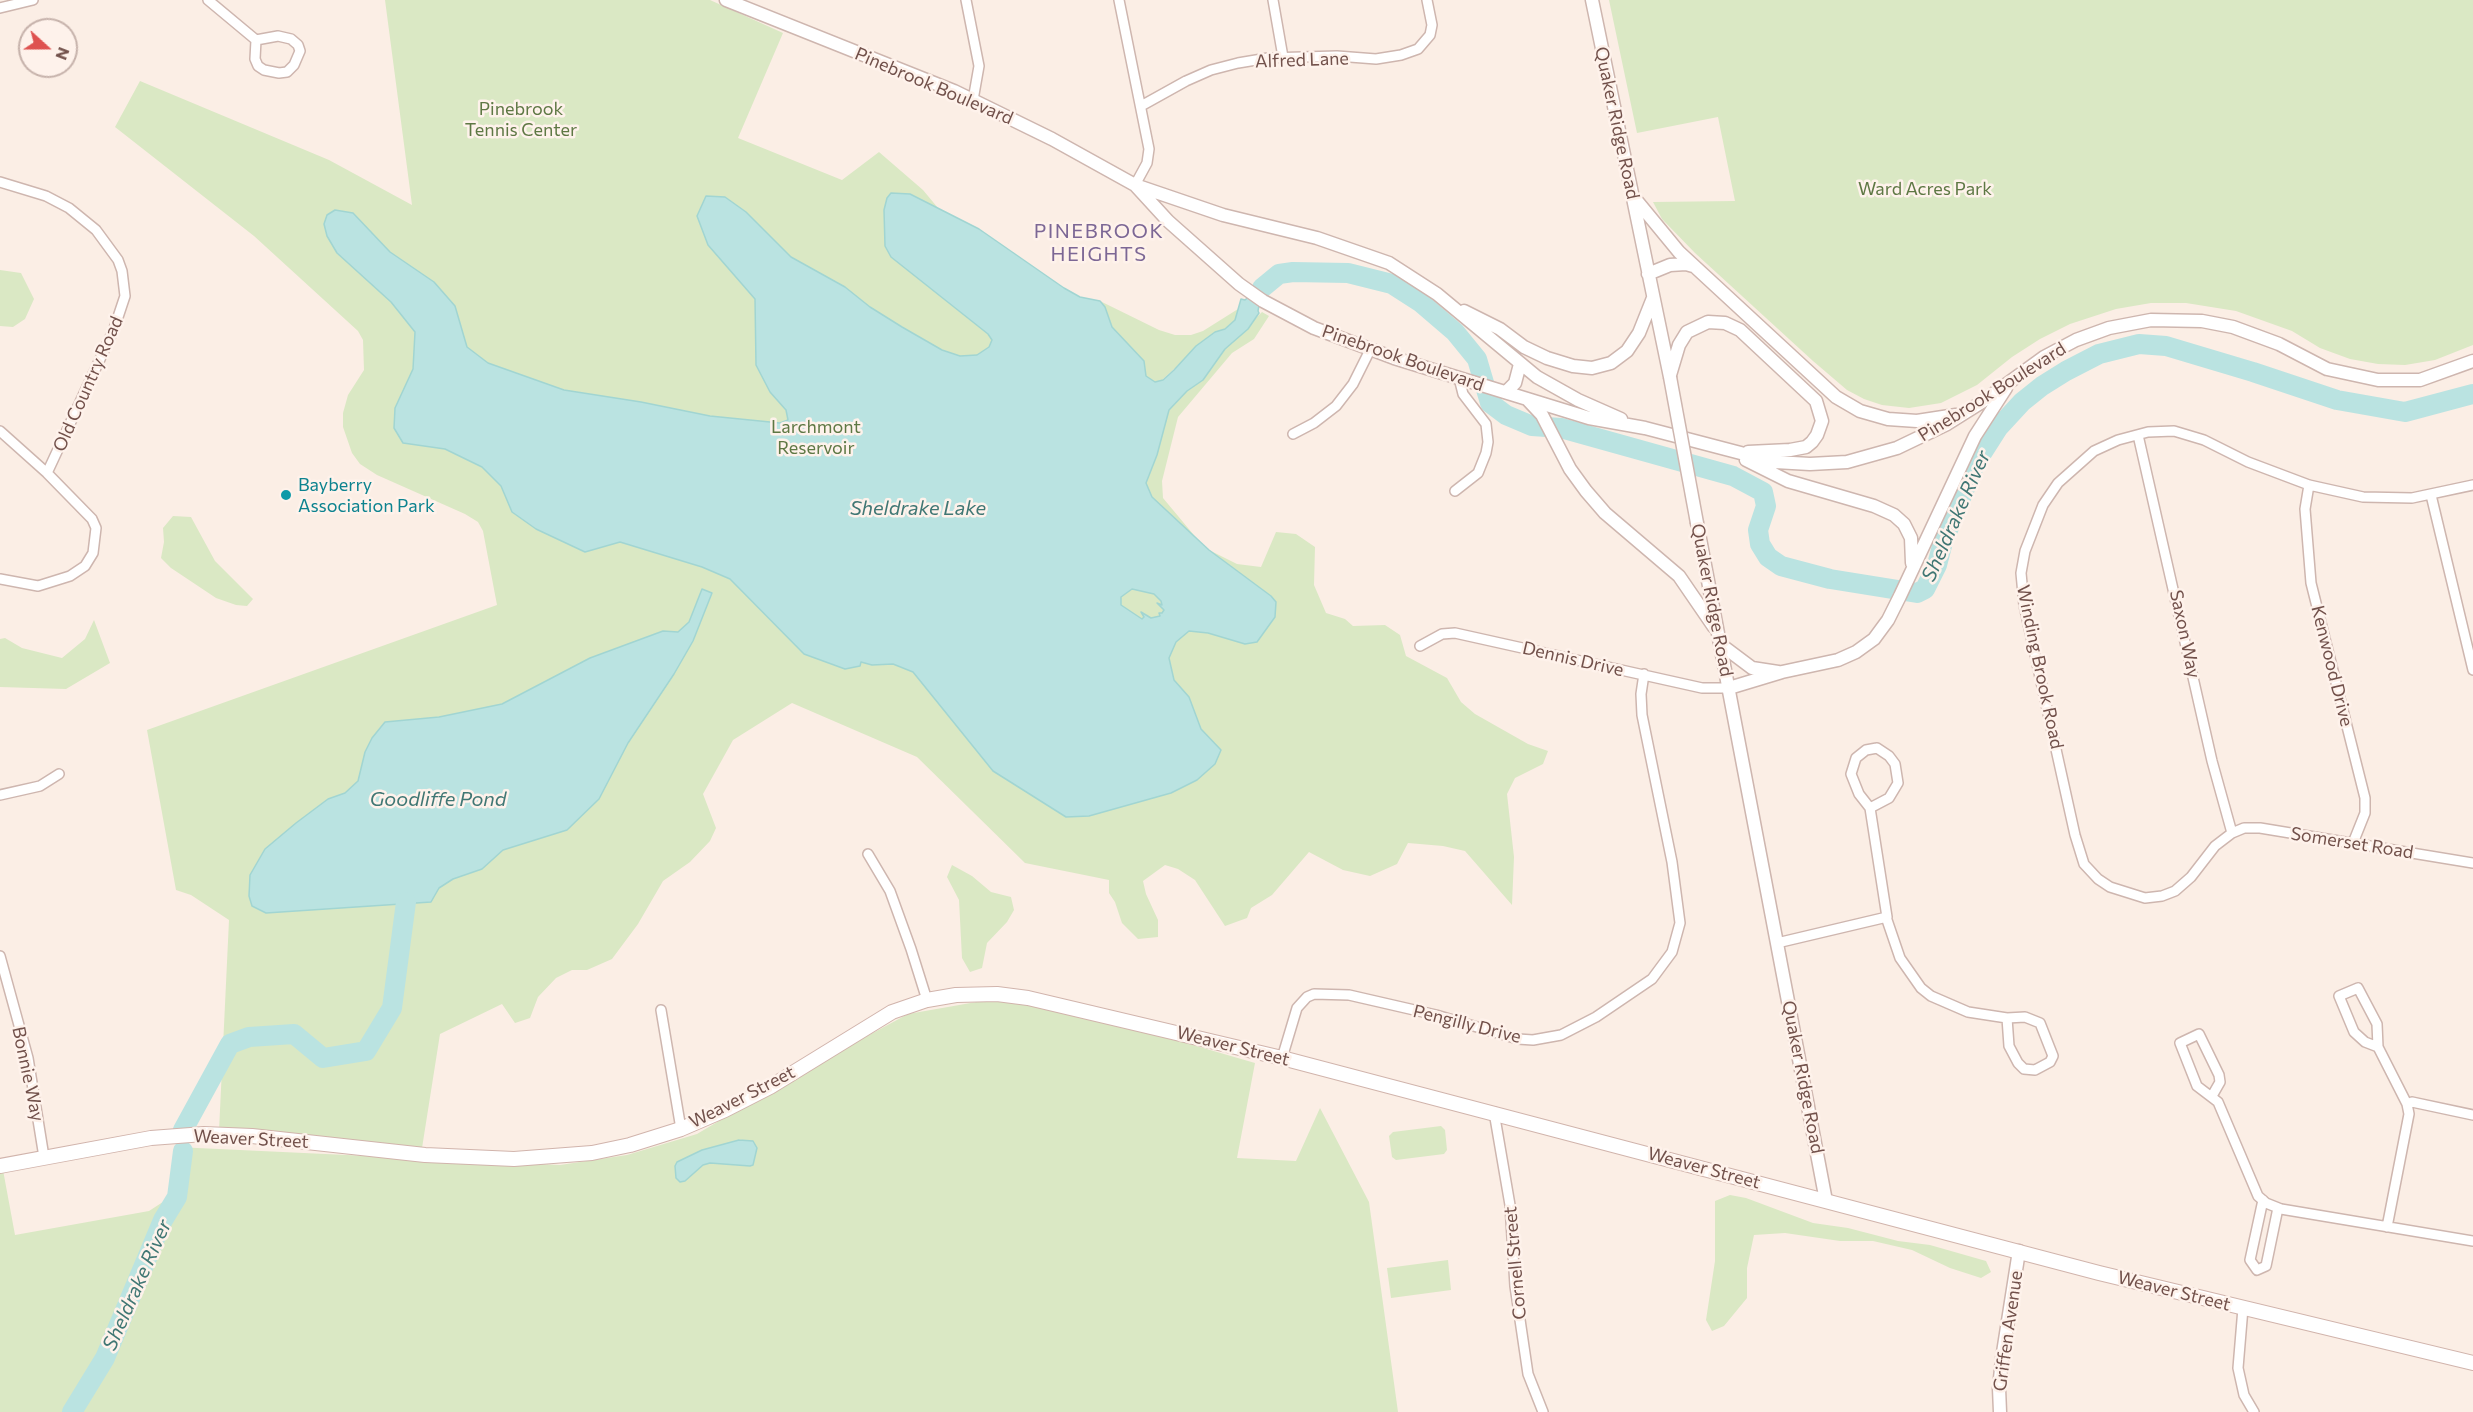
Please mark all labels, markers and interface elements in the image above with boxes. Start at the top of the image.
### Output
north arrow [18,18,78,78]
street label: Pinebrook Boulevard [852,43,1016,129]
text: N [52,45,74,63]
street label: Quaker Ridge Road [1590,45,1644,201]
street label: Alfred Lane [1255,48,1349,72]
park label: Pinebrook Tennis Center [465,98,577,140]
park label: Ward Acres Park [1858,178,1992,200]
district label: PINEBROOK HEIGHTS [1034,219,1164,266]
street label: Old Country Road [48,313,128,455]
street label: Pinebrook Boulevard [1319,320,1487,396]
street label: Pinebrook Boulevard [1914,338,2070,446]
park label: Larchmont Reservoir [771,416,861,458]
water label: Sheldrake River [1916,447,1996,585]
place label: Bayberry Association Park [298,474,435,516]
marker: Bayberry Association Park [279,488,293,502]
water label: Sheldrake Lake [850,496,986,520]
street label: Quaker Ridge Road [1687,522,1737,678]
street label: Winding Brook Road [2012,583,2068,751]
street label: Saxon Way [2165,588,2205,680]
street label: Kenwood Drive [2307,603,2357,729]
street label: Dennis Drive [1520,637,1626,681]
water label: Goodliffe Pond [370,787,506,811]
street label: Somerset Road [2289,823,2415,863]
street label: Quaker Ridge Road [1778,999,1828,1155]
street label: Pengilly Drive [1411,1000,1523,1048]
street label: Weaver Street [1174,1022,1292,1070]
street label: Bonnie Way [7,1025,49,1123]
street label: Weaver Street [686,1061,798,1133]
street label: Weaver Street [193,1125,309,1153]
street label: Weaver Street [1645,1143,1763,1193]
street label: Cornell Street [1499,1205,1531,1321]
water label: Sheldrake River [97,1216,177,1354]
street label: Weaver Street [2115,1267,2233,1315]
street label: Griffen Avenue [1989,1269,2027,1393]

